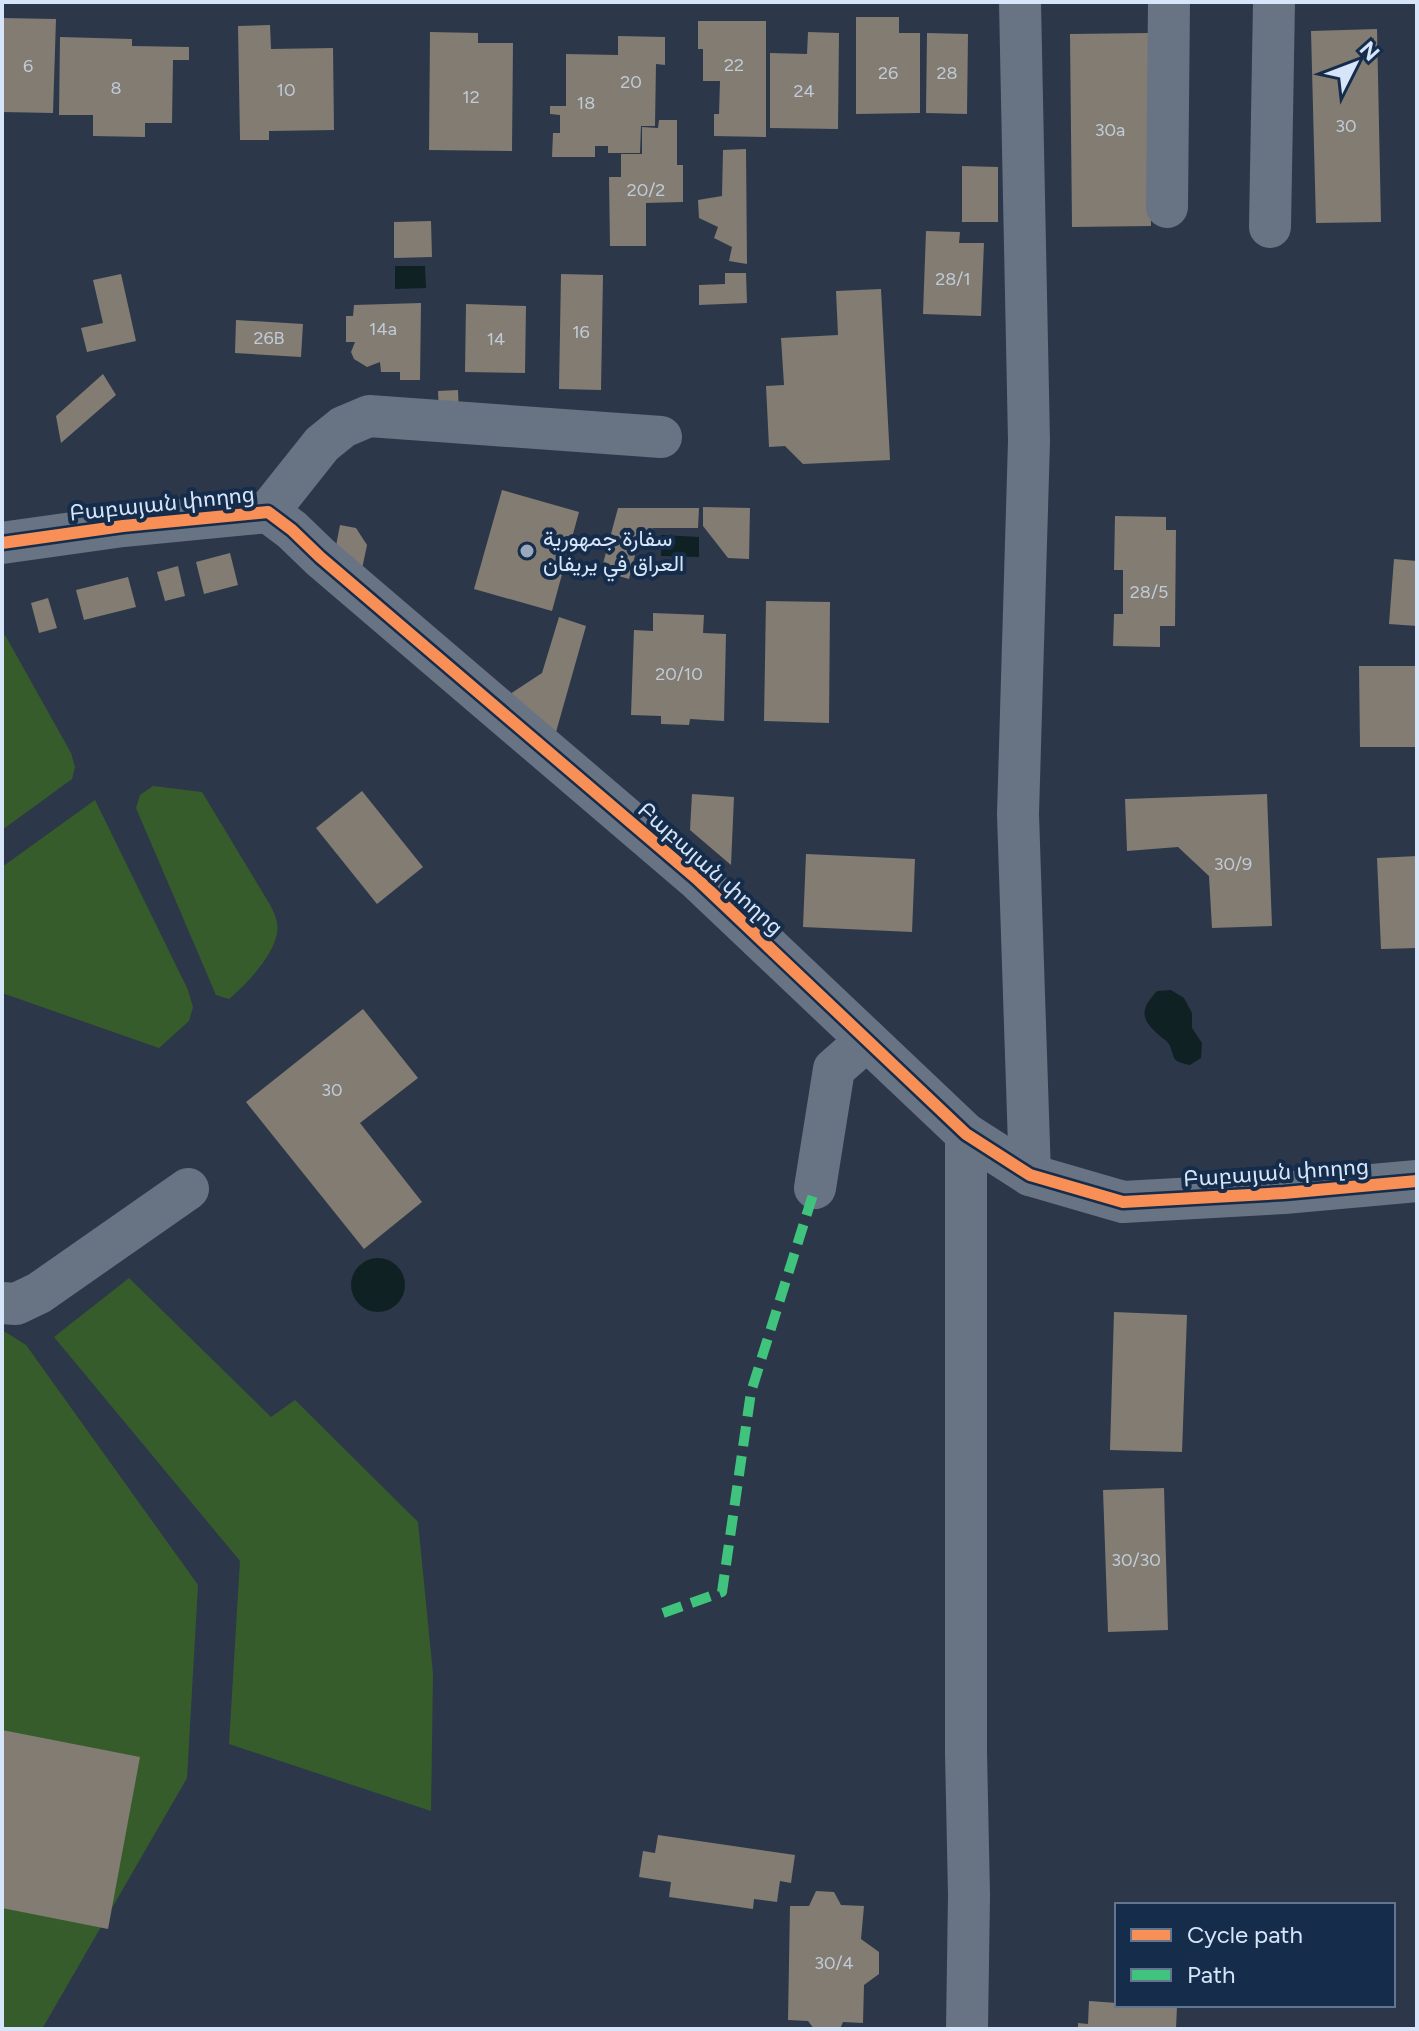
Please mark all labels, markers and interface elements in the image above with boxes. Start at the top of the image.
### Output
north arrow [1315,24,1395,104]
text: N [1354,36,1385,66]
house number: 22 [724,54,744,76]
house number: 6 [23,55,33,77]
house number: 26 [878,62,898,84]
house number: 28 [936,62,958,84]
house number: 20 [620,71,642,93]
house number: 8 [110,77,122,99]
house number: 10 [277,79,295,101]
house number: 24 [793,80,815,102]
house number: 12 [462,86,480,108]
house number: 18 [577,92,595,114]
house number: 30 [1335,115,1357,137]
house number: 30a [1095,119,1125,141]
house number: 20/2 [627,179,665,201]
house number: 28/1 [935,268,971,290]
house number: 14a [369,318,397,340]
house number: 16 [572,321,590,343]
house number: 26B [253,327,285,349]
house number: 14 [487,328,505,350]
street label: Բաբայան փողոց [68,480,256,527]
place label: سفارة جمهورية العراق في يريفان [543,525,684,582]
marker: سفارة جمهورية العراق في يريفان [518,542,536,560]
house number: 28/5 [1130,581,1168,603]
house number: 20/10 [655,663,703,685]
street label: Բաբայան փողոց [632,796,789,941]
house number: 30/9 [1214,853,1252,875]
house number: 30 [321,1079,343,1101]
street label: Բաբայան փողոց [1182,1153,1370,1192]
house number: 30/30 [1111,1549,1161,1571]
legend [1115,1903,1395,2007]
text: Cycle path [1187,1920,1303,1949]
house number: 30/4 [814,1952,854,1974]
text: Path [1187,1960,1235,1989]

